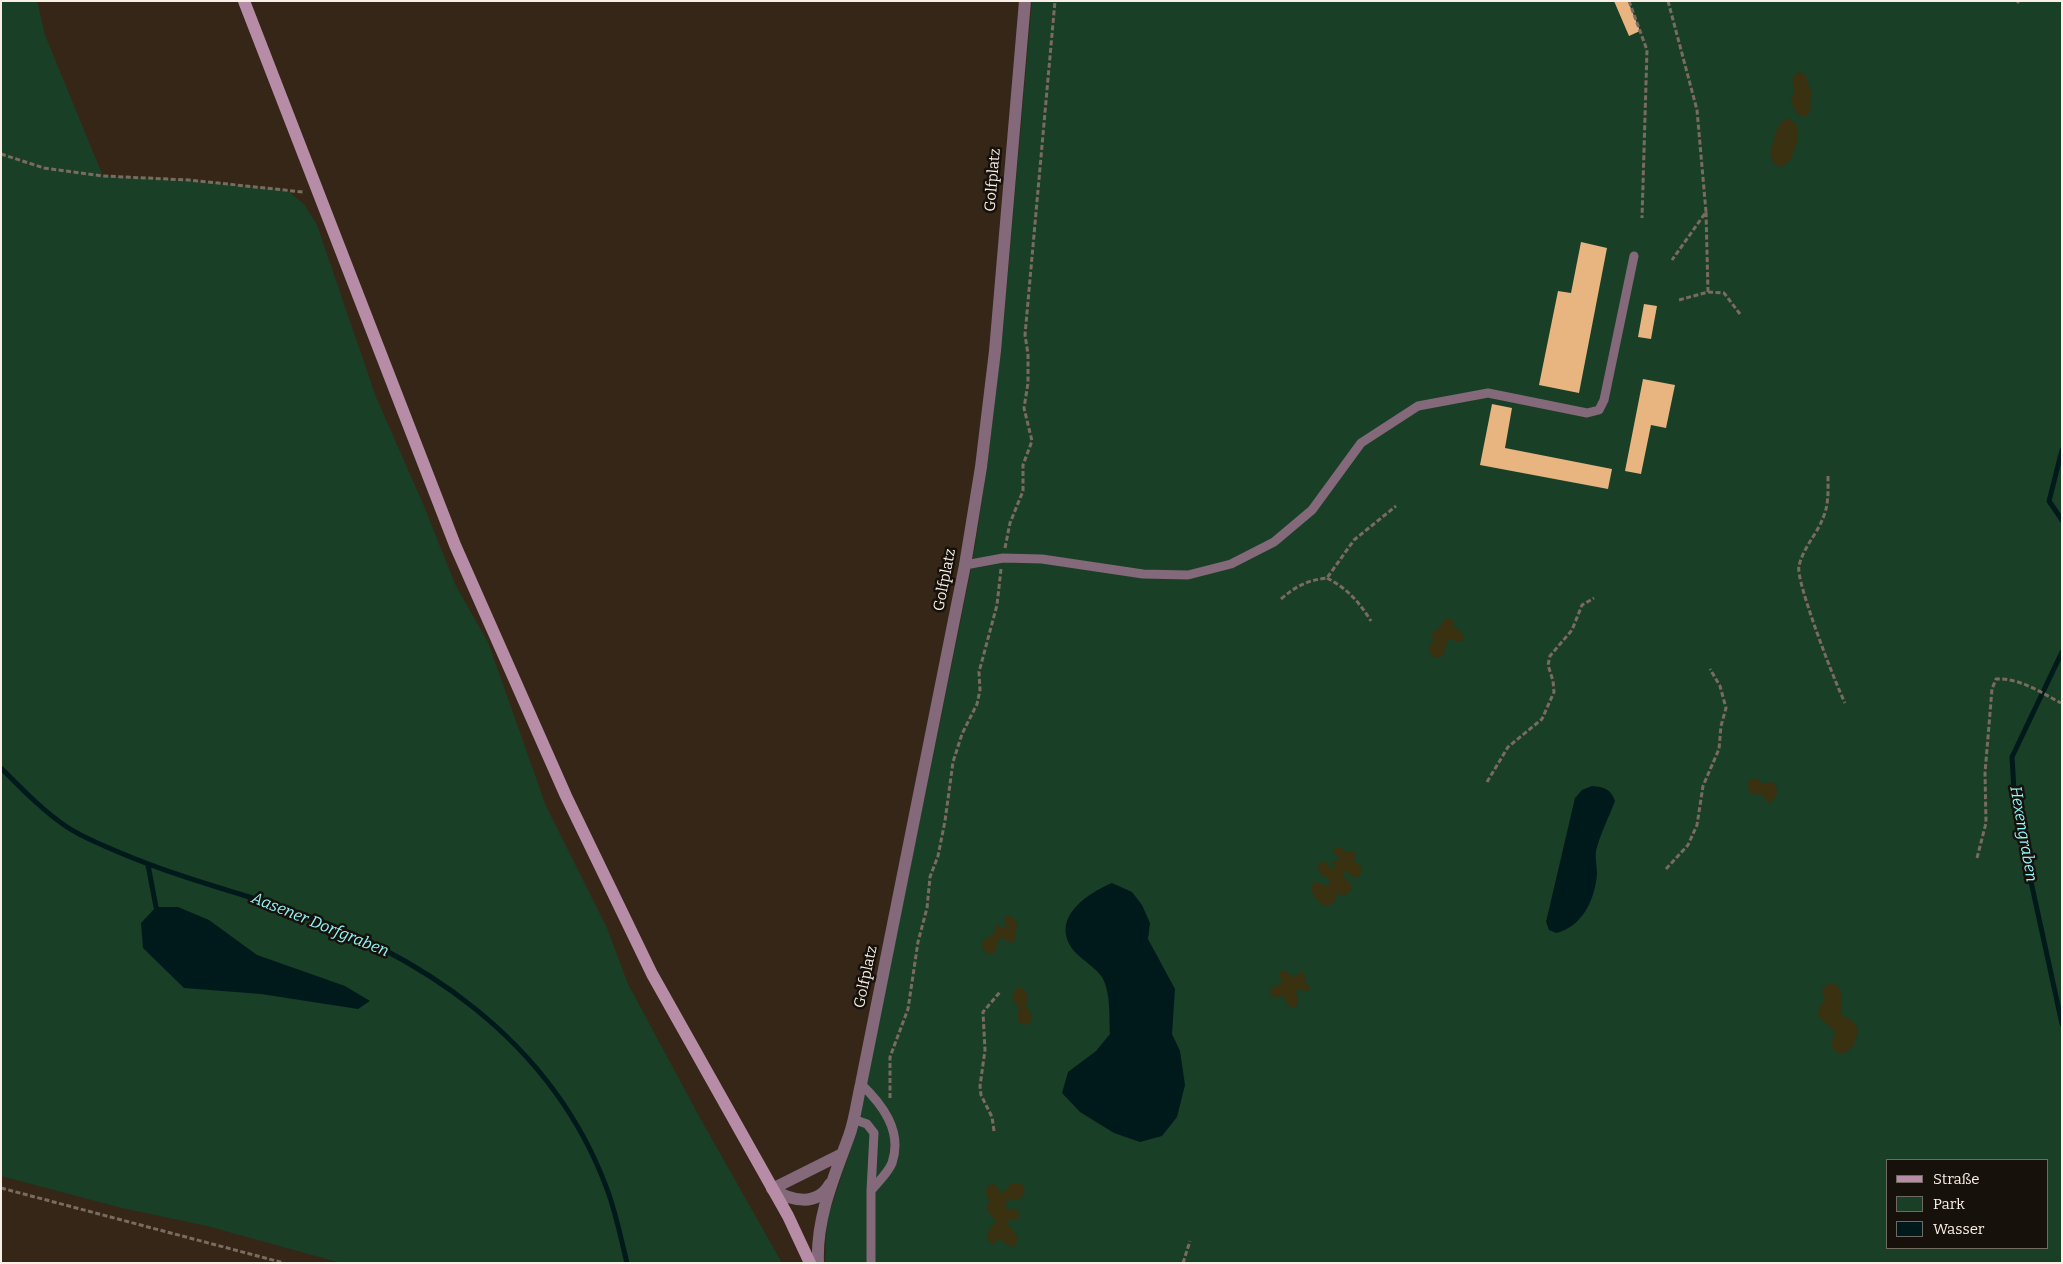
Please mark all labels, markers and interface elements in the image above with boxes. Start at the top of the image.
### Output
street label: Golfplatz [981,148,1005,212]
street label: Golfplatz [930,547,960,613]
water label: Hexengraben [2005,785,2041,883]
water label: Aasener Dorfgraben [249,889,391,961]
street label: Golfplatz [851,944,881,1010]
legend [1886,1159,2048,1249]
text: Straße [1933,1170,1979,1188]
text: Park [1933,1195,1965,1213]
text: Wasser [1933,1220,1984,1238]

